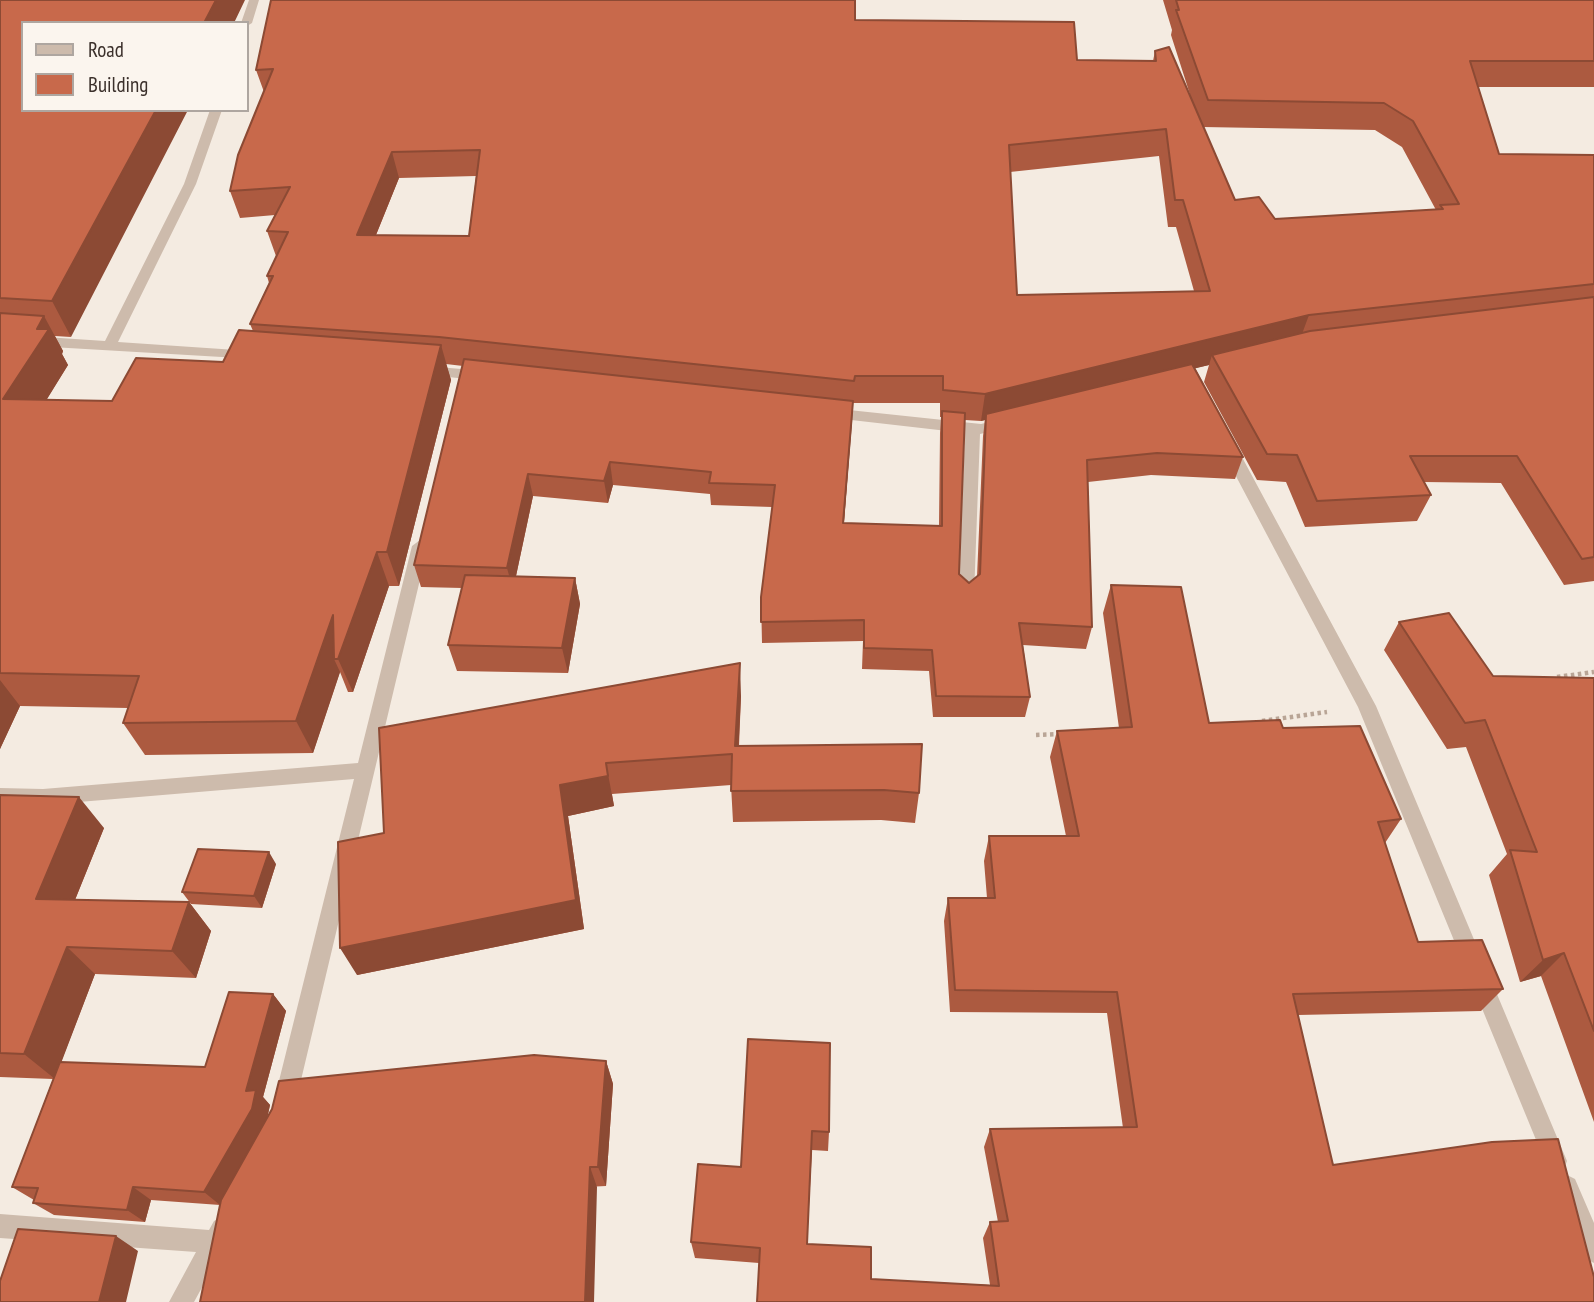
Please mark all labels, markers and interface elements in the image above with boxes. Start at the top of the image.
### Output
legend [21,21,248,112]
text: Road [88,36,124,63]
text: Building [88,71,148,98]

